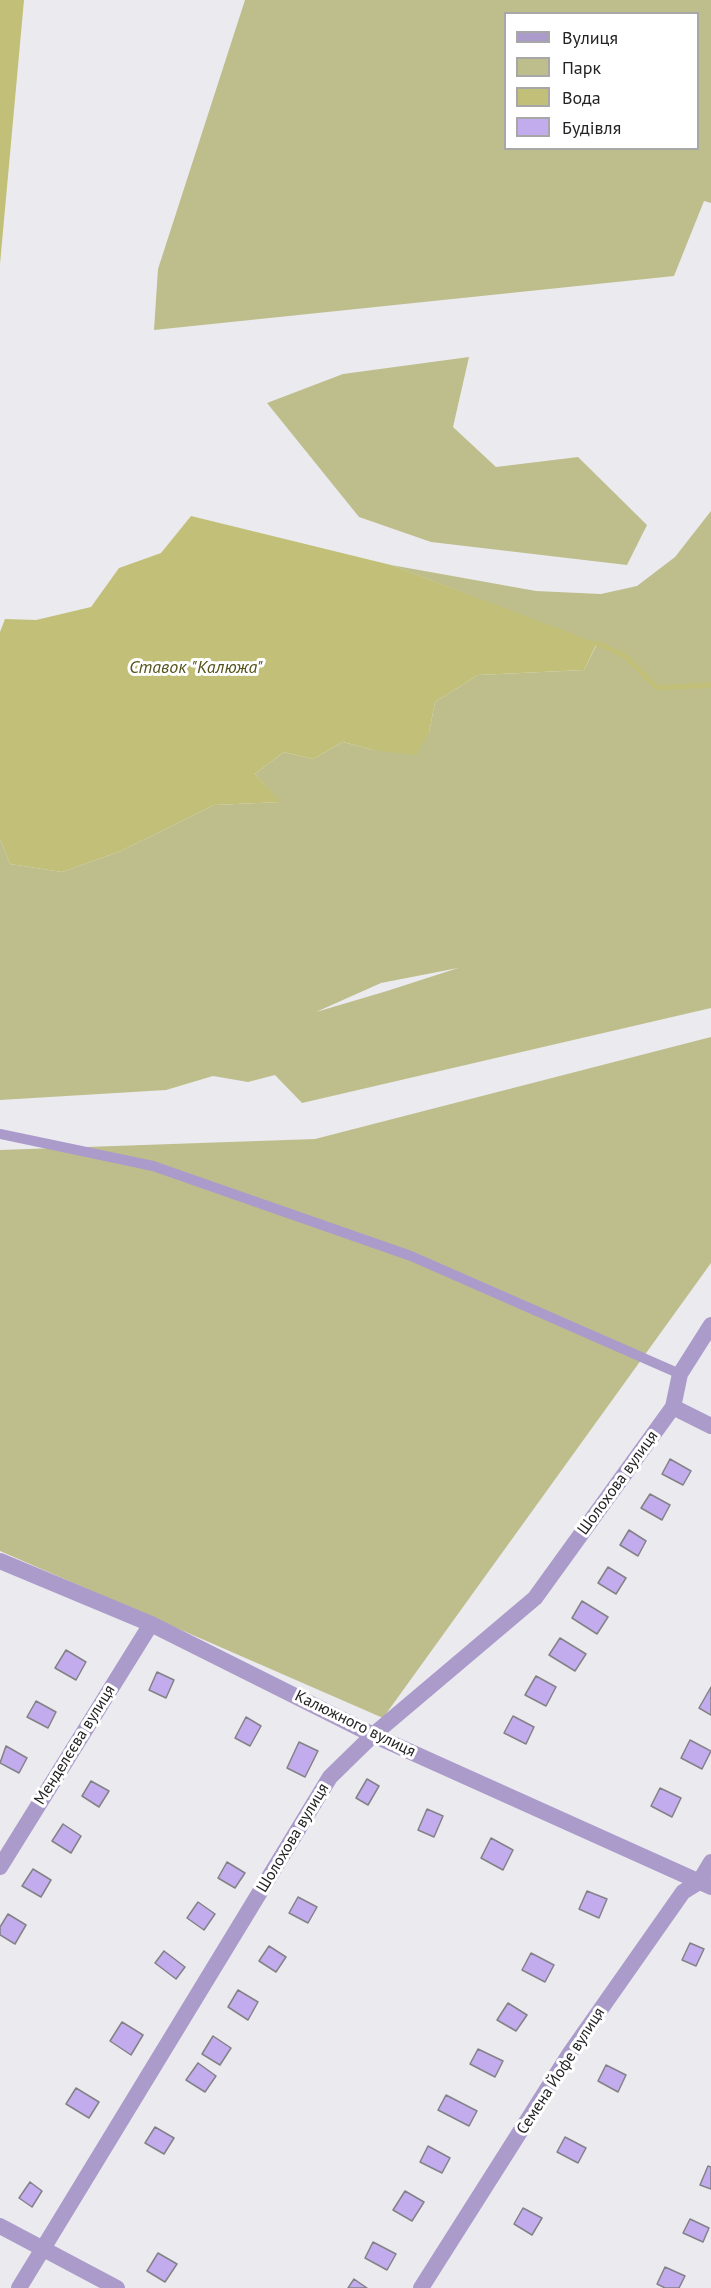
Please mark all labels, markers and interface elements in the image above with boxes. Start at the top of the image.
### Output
legend [504,12,699,150]
text: Вулиця [562,26,618,49]
text: Парк [562,56,601,79]
text: Вода [562,86,601,109]
text: Будівля [562,116,621,139]
water label: Ставок "Калюжа" [129,657,263,679]
street label: Шолохова вулиця [574,1427,662,1539]
street label: Менделєєва вулиця [30,1682,120,1808]
street label: Калюжного вулиця [292,1686,418,1762]
street label: Шолохова вулиця [253,1780,333,1896]
street label: Семена Йофе вулиця [513,2004,609,2138]

